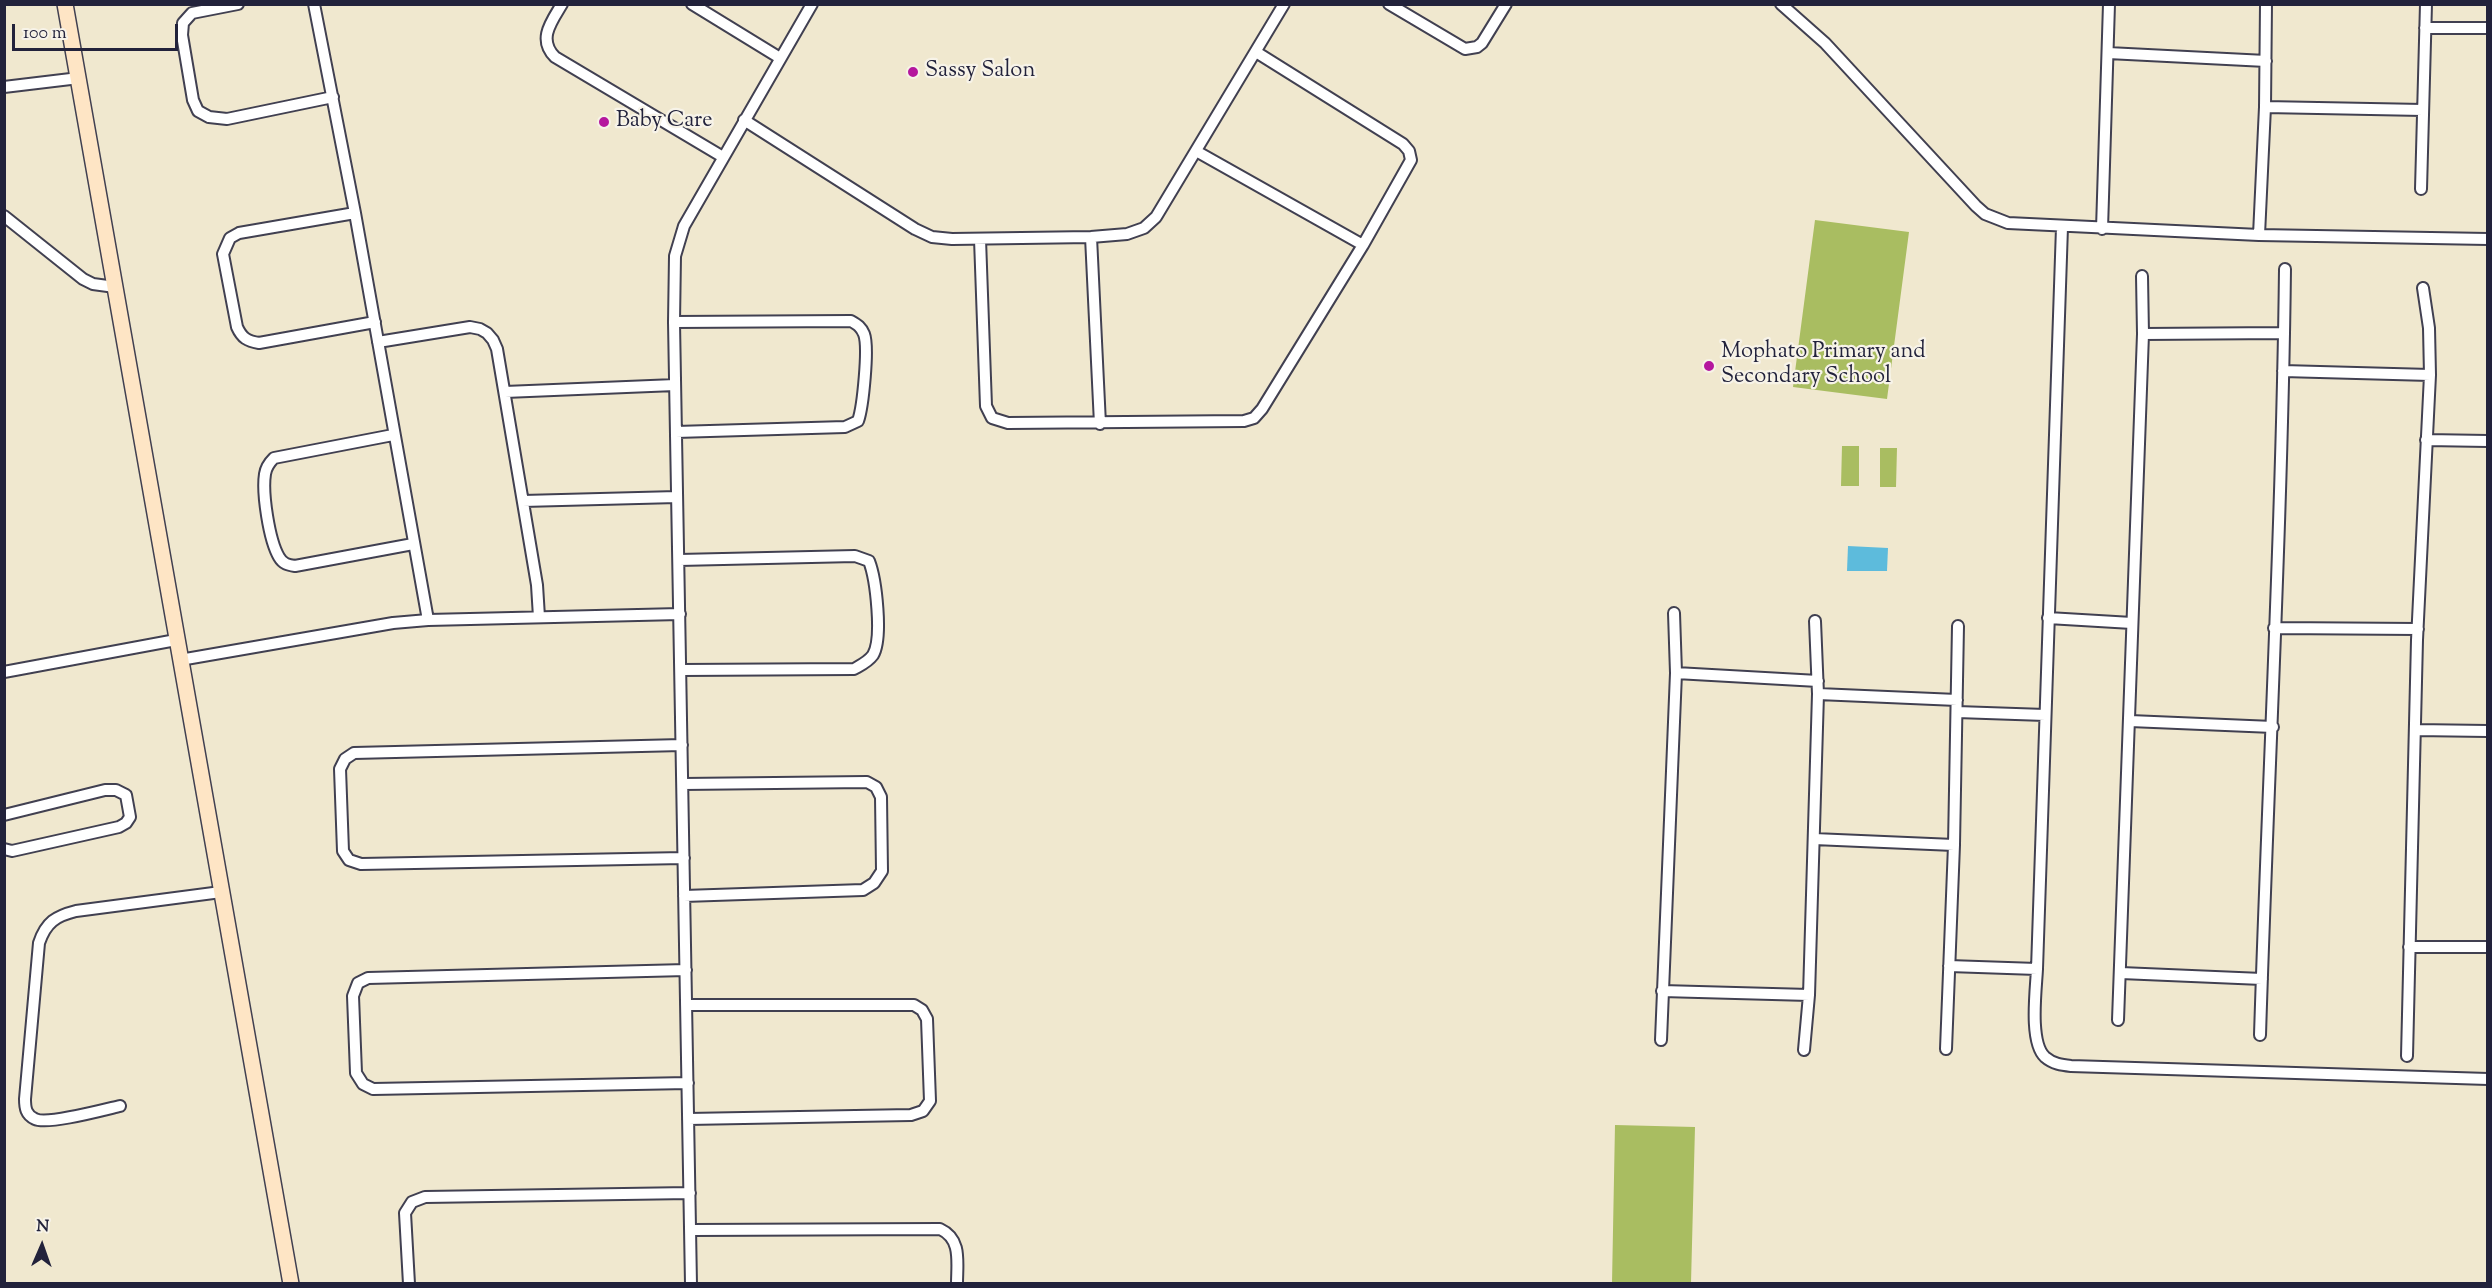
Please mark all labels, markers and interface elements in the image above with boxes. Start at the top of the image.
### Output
scale bar [15,12,182,50]
text: 100 m [23,21,67,47]
place label: Sassy Salon [925,59,1035,85]
marker: Sassy Salon [906,65,920,79]
place label: Baby Care [616,109,713,135]
marker: Baby Care [597,115,611,129]
place label: Mophato Primary and Secondary School [1721,340,1926,392]
marker: Mophato Primary and Secondary School [1702,359,1716,373]
north arrow [12,1216,72,1276]
text: N [36,1216,49,1239]

